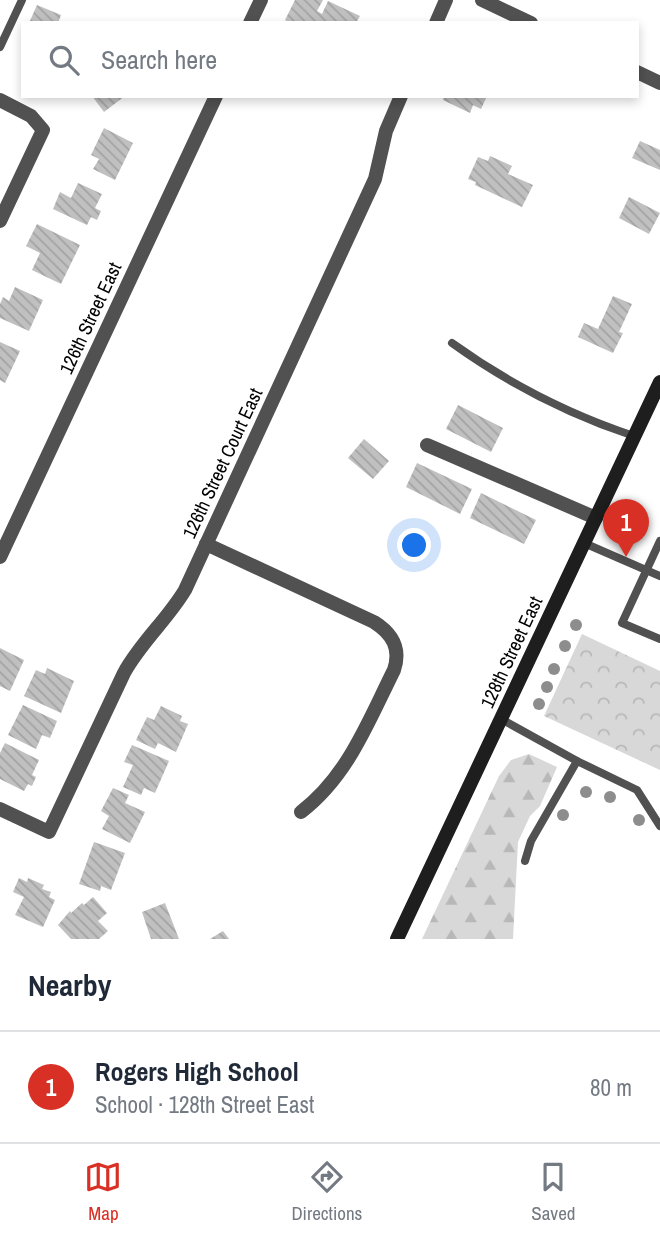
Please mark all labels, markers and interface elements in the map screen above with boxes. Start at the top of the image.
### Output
search box [21,21,639,98]
icon: search [45,41,83,79]
text: Search here [101,42,217,77]
street label: 126th Street East [53,257,128,378]
street label: 126th Street Court East [176,383,268,542]
pin: 1 [603,499,649,557]
your location [397,528,431,562]
street label: 128th Street East [474,591,549,712]
text: Nearby [28,965,111,1005]
text: Rogers High School [95,1054,299,1089]
text: 1 [46,1072,56,1103]
text: 80 m [590,1072,632,1103]
text: School · 128th Street East [95,1089,314,1120]
tab: Map [84,1158,122,1226]
tab: Directions [291,1158,362,1226]
tab: Saved [531,1158,576,1226]

